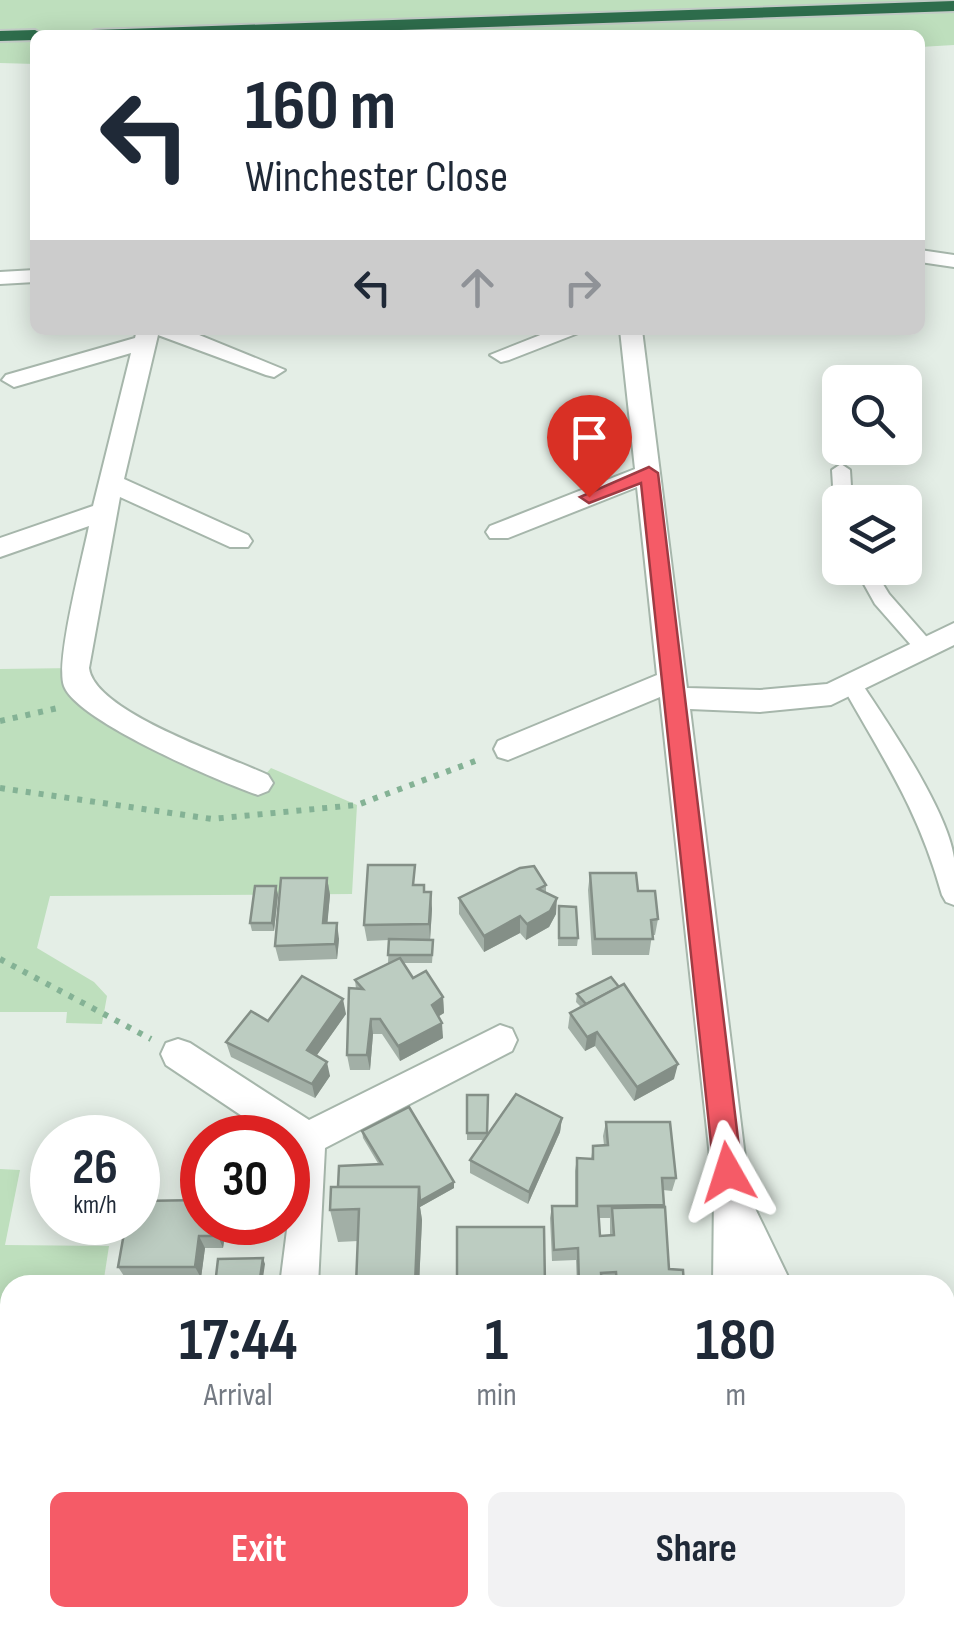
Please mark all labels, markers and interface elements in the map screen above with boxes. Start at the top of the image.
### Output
text: 160 m [245,65,396,149]
icon: left [80,70,210,200]
text: Winchester Close [245,150,508,205]
icon: left [345,260,400,315]
icon: ahead [450,260,505,315]
icon: right [555,260,610,315]
map controls [822,365,922,585]
button: search [822,365,922,465]
pin [547,395,632,498]
icon: arrive [562,410,617,465]
button: layers [822,485,922,585]
speed limit sign: 30 [180,1115,310,1245]
position arrow [676,1120,780,1224]
text: 26 [72,1138,118,1198]
text: km/h [73,1190,117,1221]
text: 17:44 [179,1305,297,1377]
text: 1 [485,1305,508,1377]
text: 180 [696,1305,776,1377]
text: Arrival [204,1376,273,1415]
text: min [476,1376,517,1415]
text: m [726,1376,746,1415]
button: Exit [50,1492,468,1607]
button: Share [488,1492,905,1607]

